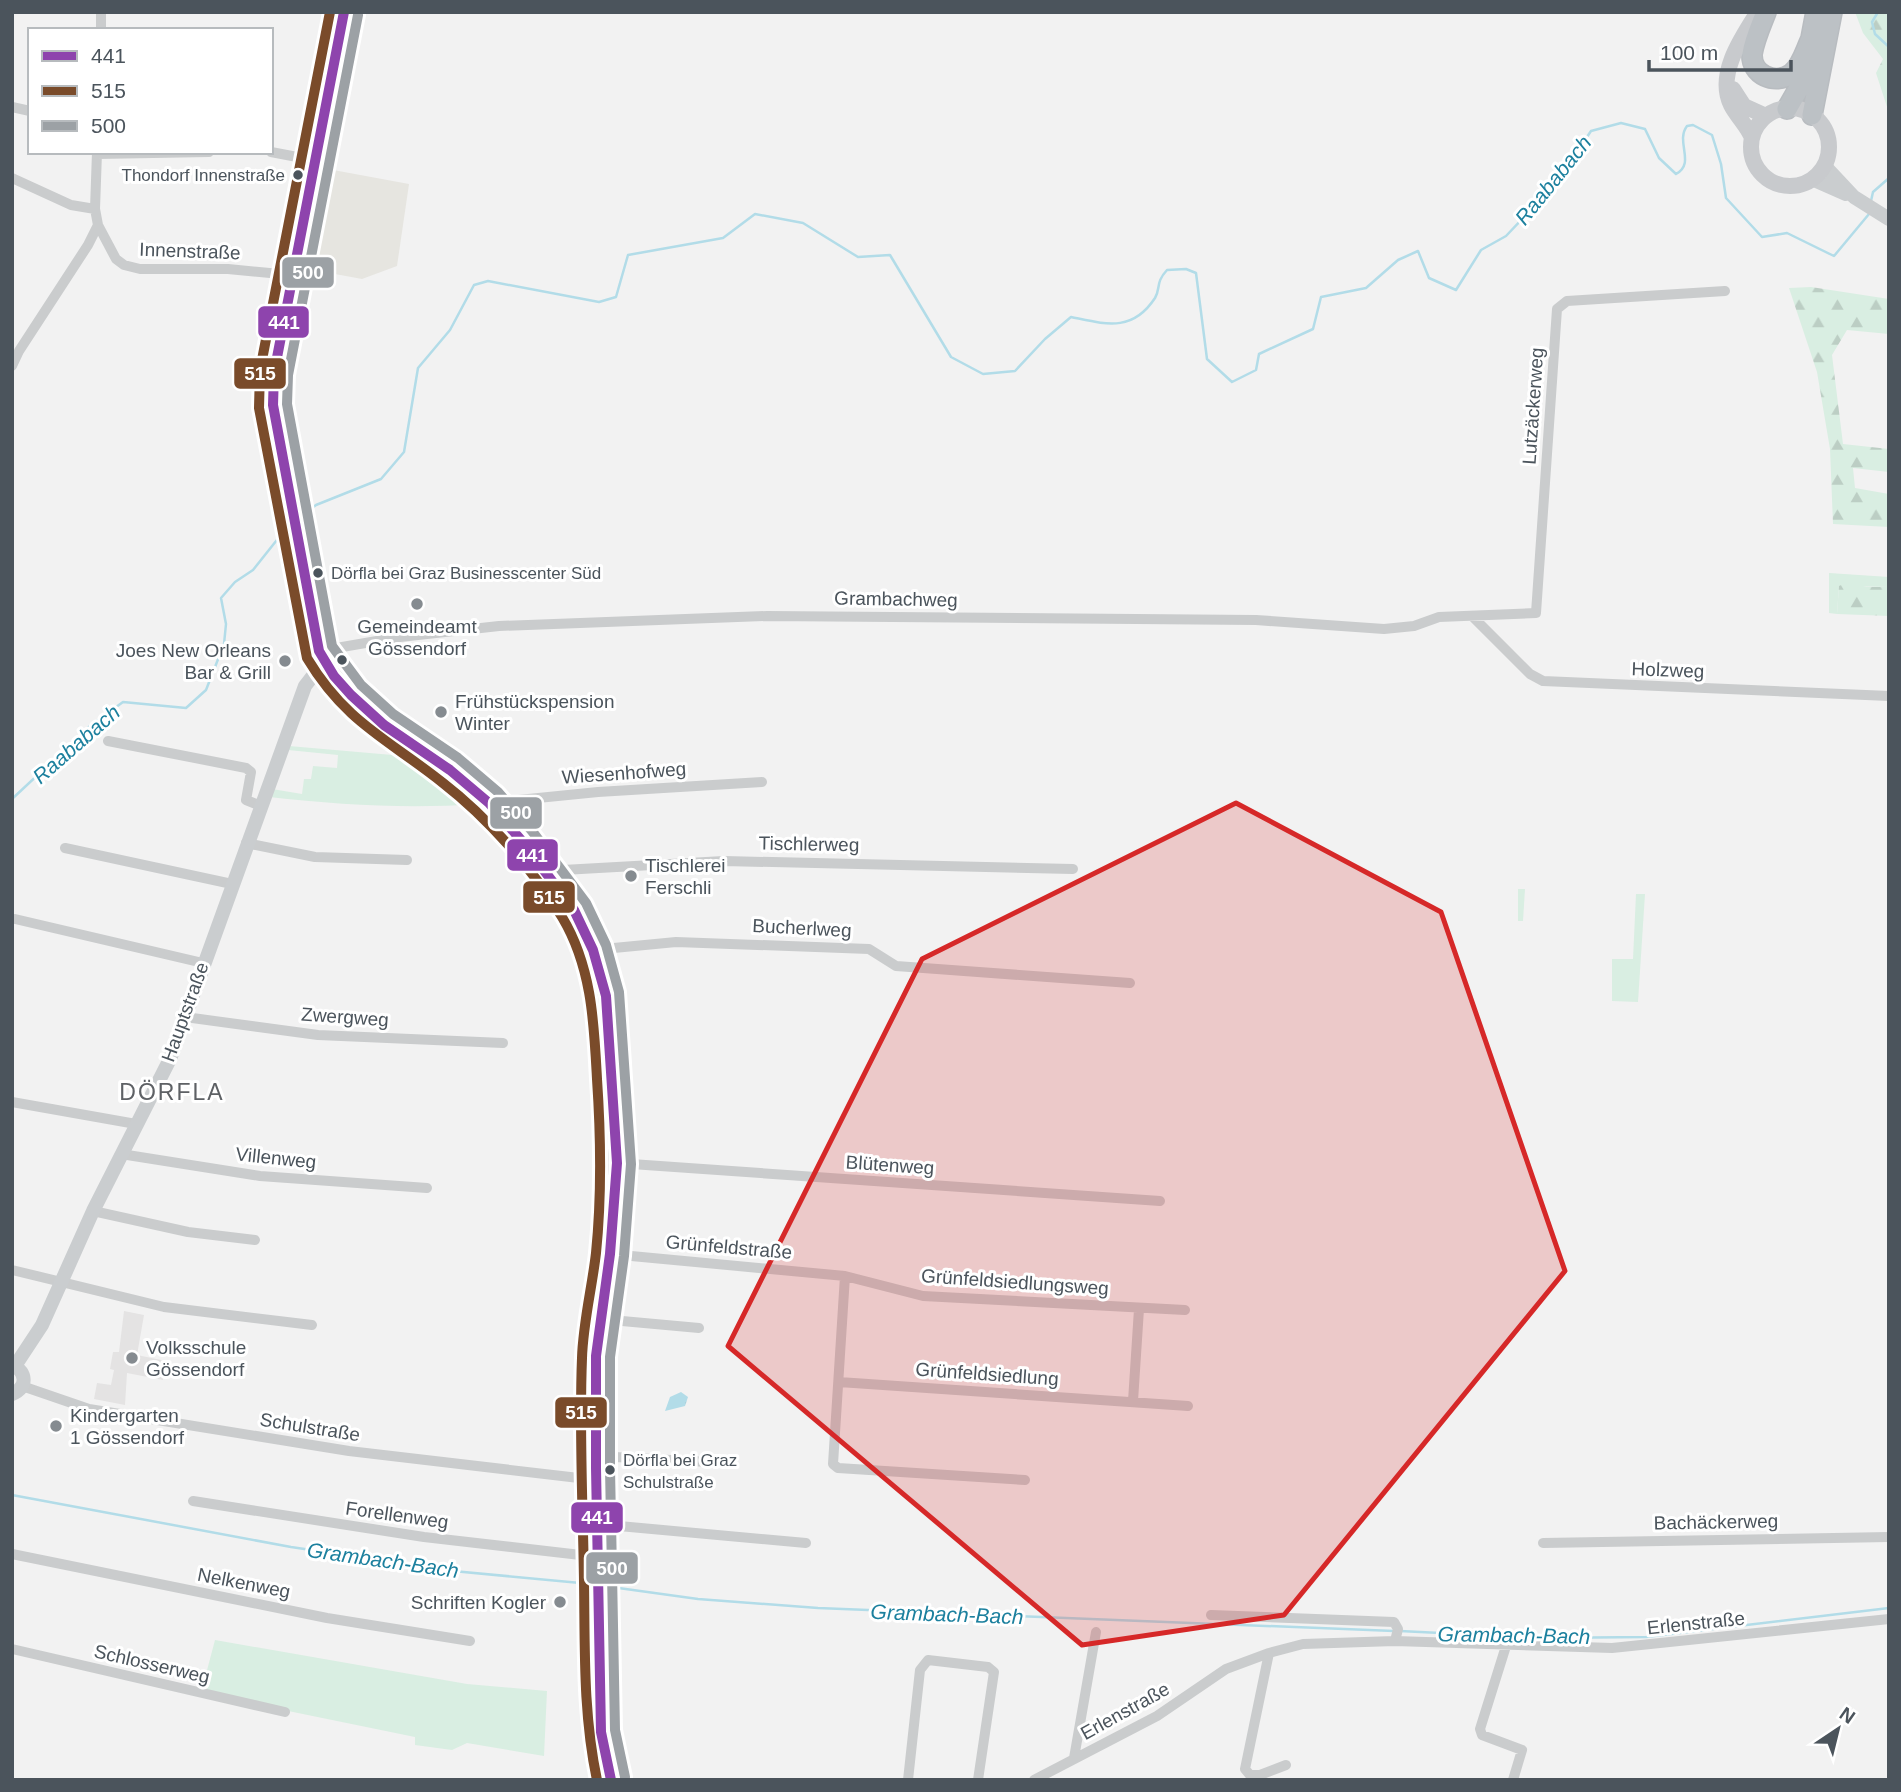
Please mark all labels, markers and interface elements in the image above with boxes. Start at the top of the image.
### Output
legend [28,28,273,154]
scale bar [1649,28,1791,72]
text: 100 m [1660,41,1718,64]
text: 441 [91,44,126,67]
text: 515 [91,79,126,102]
text: 500 [91,114,126,137]
water label: Raababach [1510,131,1596,229]
place label: Thondorf Innenstraße [122,166,285,185]
marker: Thondorf Innenstraße [291,168,305,182]
street label: Innenstraße [139,239,241,263]
line badge: 500 [281,256,335,289]
text: 500 [292,262,324,283]
line badge: 441 [257,305,310,339]
text: 441 [268,312,300,333]
street label: Lutzäckerweg [1518,347,1548,465]
line badge: 515 [233,357,287,390]
text: 515 [244,363,276,384]
place label: Dörfla bei Graz Businesscenter Süd [331,564,601,583]
marker: Dörfla bei Graz Businesscenter Süd [311,566,325,580]
street label: Grambachweg [834,587,958,611]
marker: Gemeindeamt Gössendorf [409,596,425,612]
place label: Gemeindeamt Gössendorf [357,616,477,659]
place label: Joes New Orleans Bar & Grill [116,640,271,683]
marker: Joes New Orleans Bar & Grill [277,653,293,669]
unlabelled marker [335,653,349,667]
street label: Holzweg [1631,658,1705,682]
place label: Frühstückspension Winter [455,691,614,734]
water label: Raababach [28,700,124,788]
marker: Frühstückspension Winter [433,704,449,720]
street label: Wiesenhofweg [561,758,687,788]
line badge: 500 [489,796,543,830]
text: 500 [500,802,532,823]
street label: Tischlerweg [758,833,860,855]
line badge: 441 [506,838,559,872]
text: 441 [516,845,548,866]
place label: Tischlerei Ferschli [645,855,726,898]
marker: Tischlerei Ferschli [623,868,639,884]
line badge: 515 [522,880,576,914]
text: 515 [533,887,565,908]
street label: Bucherlweg [752,915,852,941]
street label: Hauptstraße [157,959,213,1065]
street label: Zwergweg [301,1003,389,1031]
district label: DÖRFLA [119,1079,225,1105]
street label: Villenweg [235,1143,317,1173]
street label: Blütenweg [845,1151,935,1179]
street label: Grünfeldstraße [665,1231,793,1263]
street label: Grünfeldsiedlungsweg [920,1265,1110,1299]
place label: Volksschule Gössendorf [146,1337,246,1380]
marker: Volksschule Gössendorf [124,1350,140,1366]
street label: Grünfeldsiedlung [915,1359,1059,1389]
line badge: 515 [554,1396,608,1429]
text: 515 [565,1402,597,1423]
place label: Kindergarten 1 Gössendorf [70,1405,185,1448]
street label: Schulstraße [258,1409,362,1445]
marker: Kindergarten 1 Gössendorf [48,1418,64,1434]
place label: Dörfla bei Graz Schulstraße [623,1451,737,1492]
marker: Dörfla bei Graz Schulstraße [603,1463,617,1477]
street label: Forellenweg [344,1497,450,1533]
line badge: 441 [570,1501,624,1534]
text: 441 [581,1507,613,1528]
street label: Bachäckerweg [1654,1510,1778,1534]
water label: Grambach-Bach [306,1538,460,1582]
line badge: 500 [585,1551,639,1585]
text: 500 [596,1558,628,1579]
street label: Nelkenweg [196,1564,292,1602]
place label: Schriften Kogler [411,1592,547,1613]
marker: Schriften Kogler [552,1594,568,1610]
water label: Grambach-Bach [870,1600,1024,1628]
street label: Erlenstraße [1646,1607,1746,1639]
water label: Grambach-Bach [1437,1622,1591,1648]
street label: Schlosserweg [92,1640,212,1688]
street label: Erlenstraße [1077,1678,1173,1744]
north arrow [1803,1694,1873,1764]
text: N [1836,1703,1859,1728]

